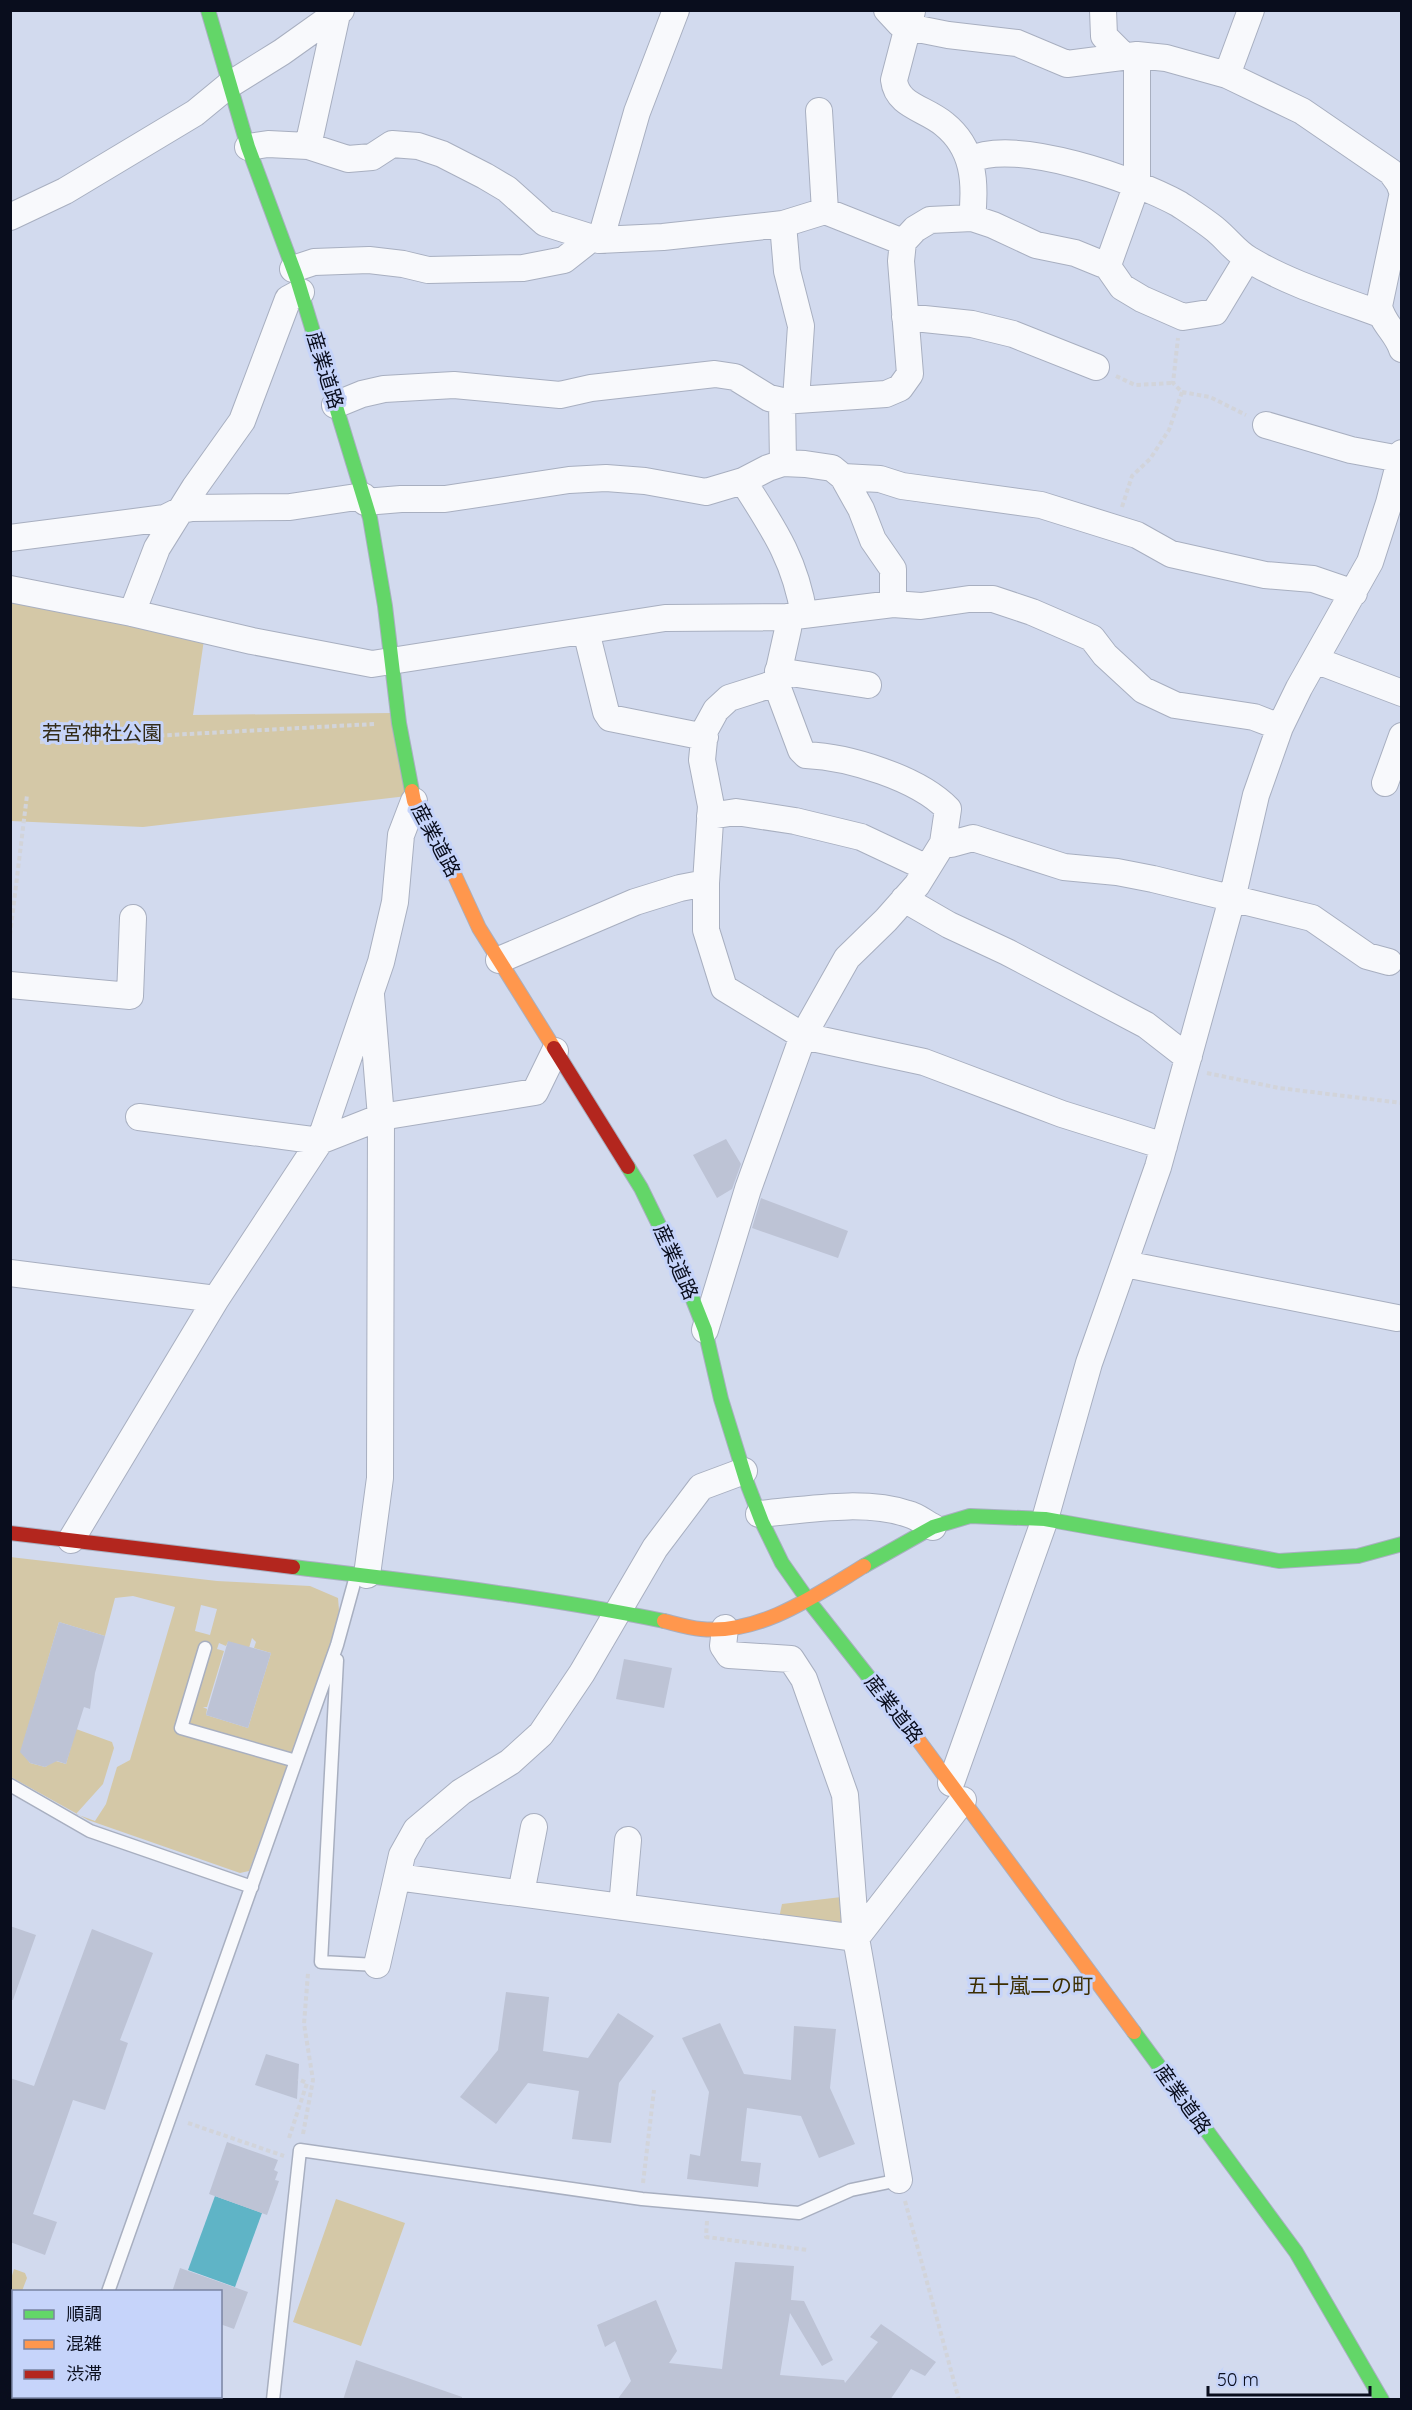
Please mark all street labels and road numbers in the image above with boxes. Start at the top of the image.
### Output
street label: 産業道路 [302,328,349,412]
street label: 産業道路 [407,799,466,881]
street label: 産業道路 [649,1220,704,1303]
street label: 産業道路 [860,1669,929,1748]
street label: 産業道路 [1150,2059,1217,2138]

